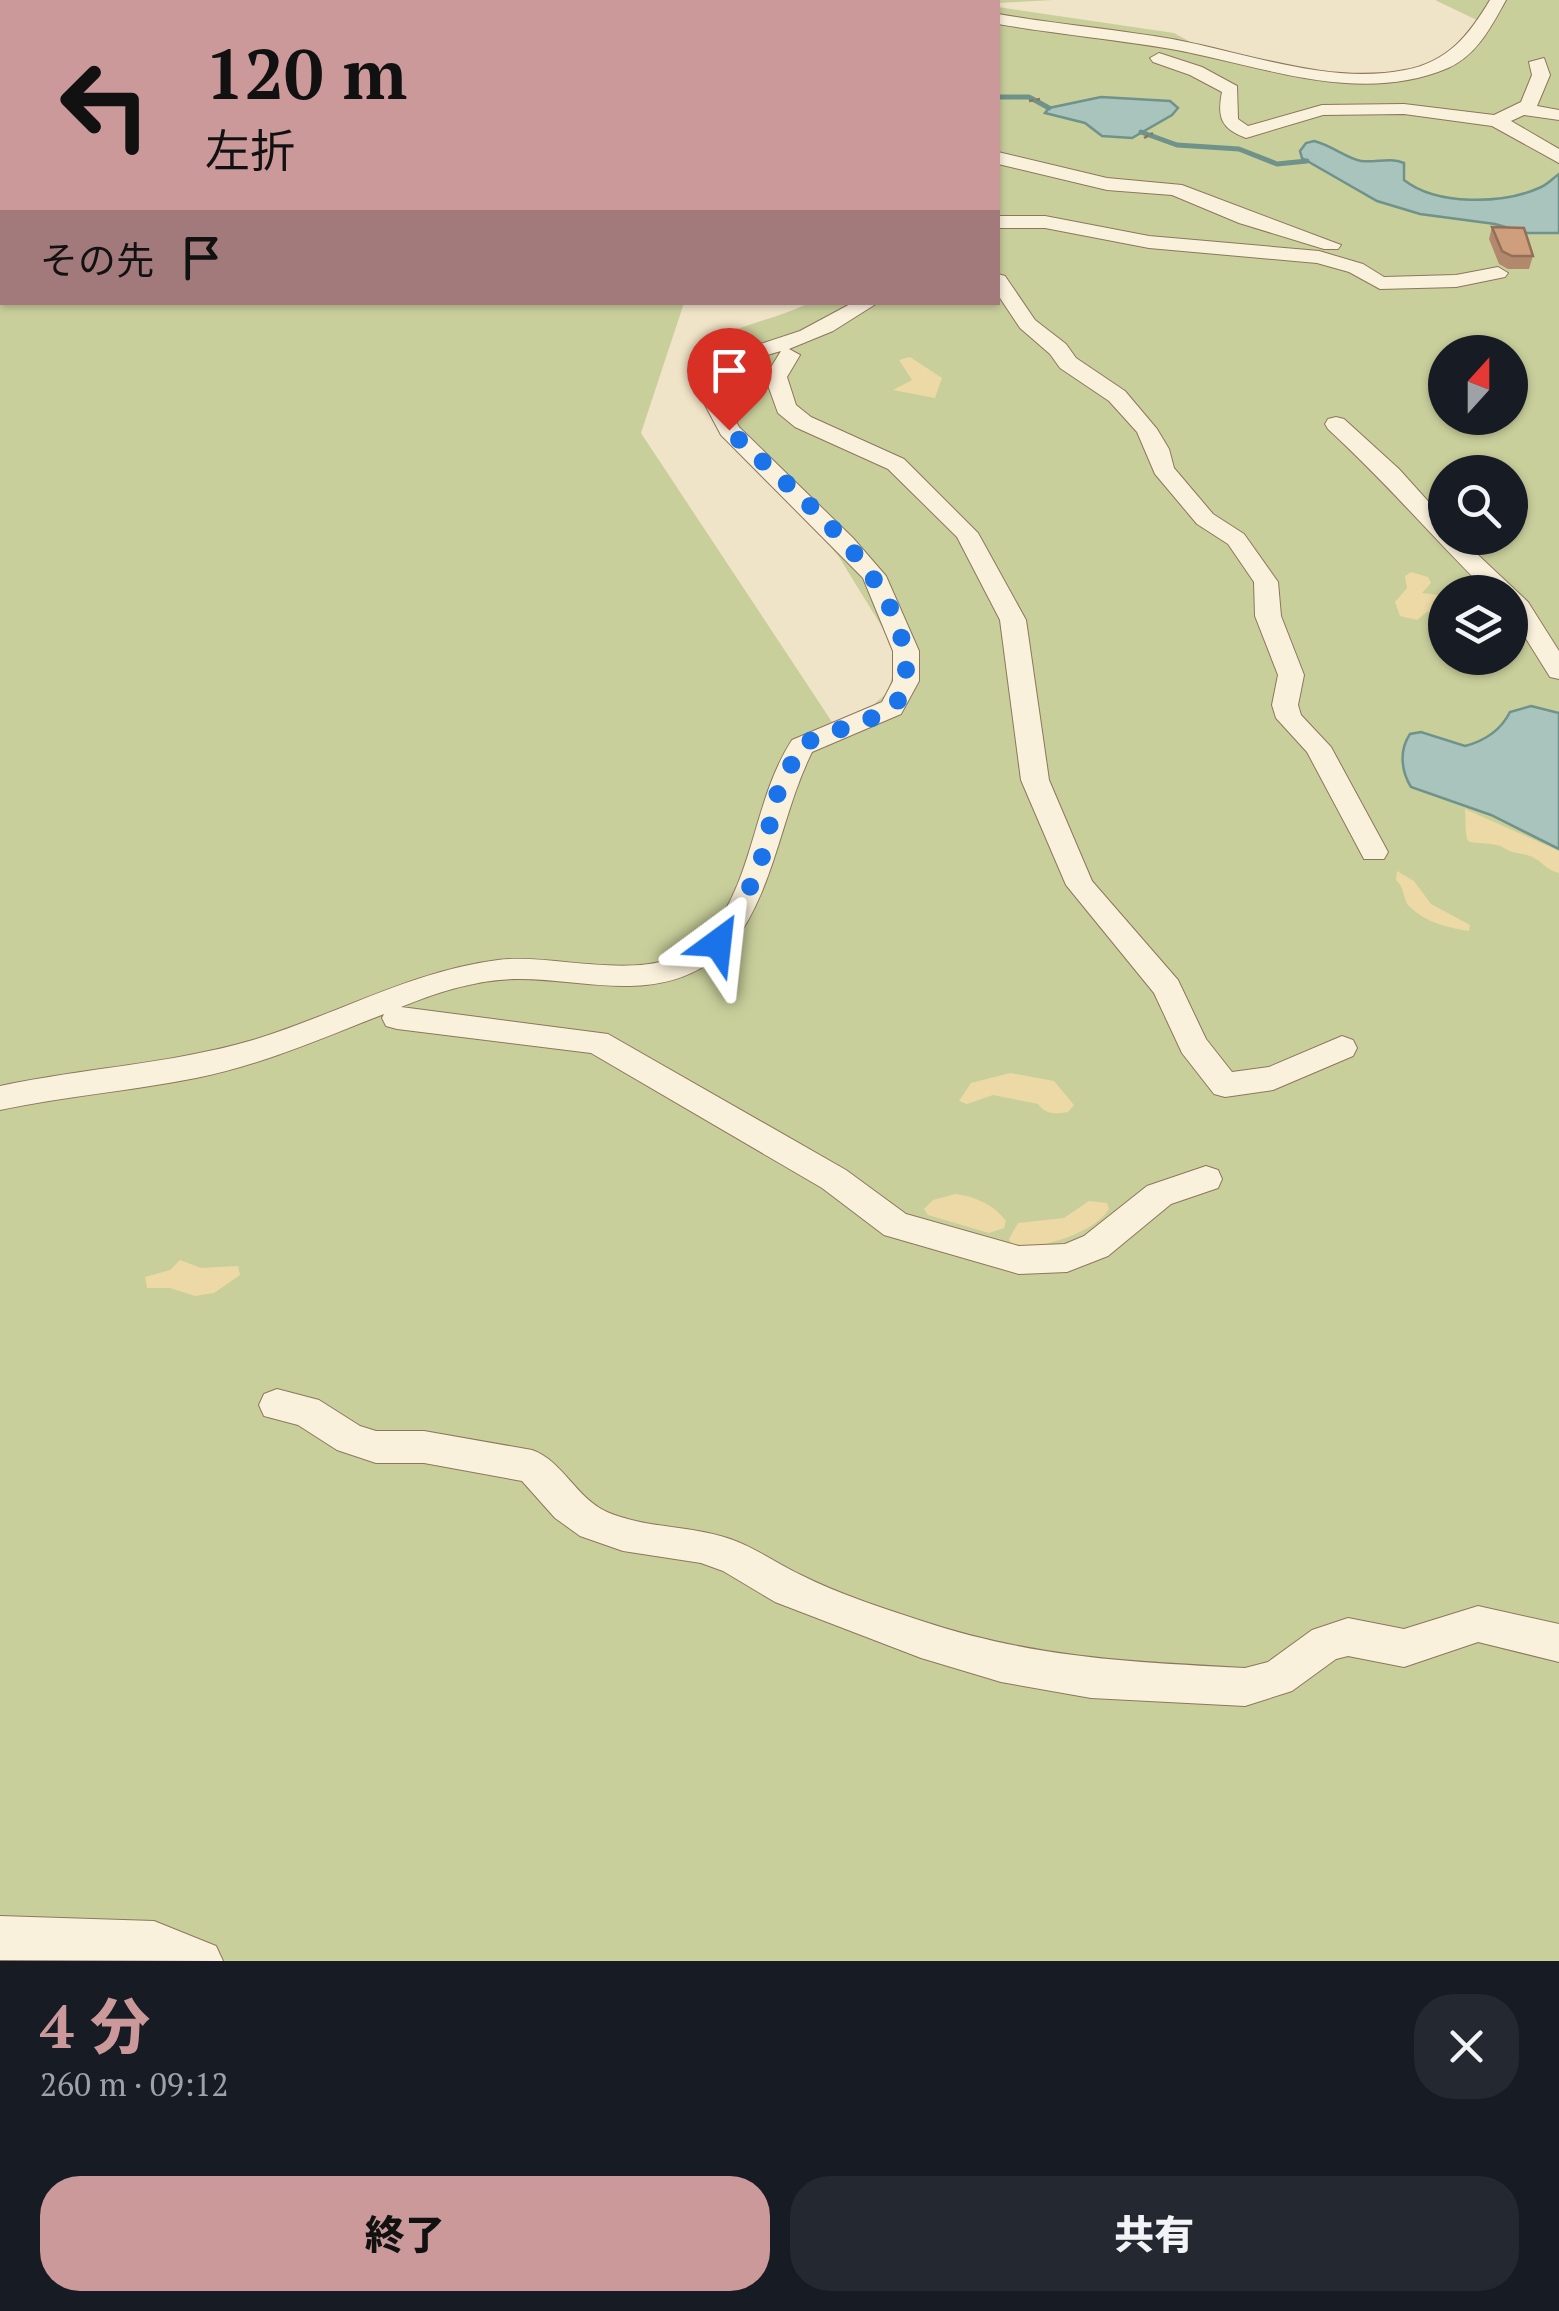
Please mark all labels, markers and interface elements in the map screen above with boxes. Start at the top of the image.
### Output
text: 120 m [205,26,407,119]
icon: left [40,40,170,170]
text: 左折 [205,120,295,180]
icon: arrive [174,230,229,285]
text: その先 [40,235,154,285]
pin [687,328,772,431]
north arrow [1428,335,1528,435]
map controls [1428,335,1528,675]
icon: arrive [702,343,757,398]
button: search [1428,455,1528,555]
button: layers [1428,575,1528,675]
position arrow [666,891,770,995]
text: 4 分 [40,1986,150,2065]
button: close [1414,1994,1519,2099]
text: 260 m · 09:12 [40,2063,228,2105]
button: 終了 [40,2176,770,2291]
button: 共有 [790,2176,1519,2291]

